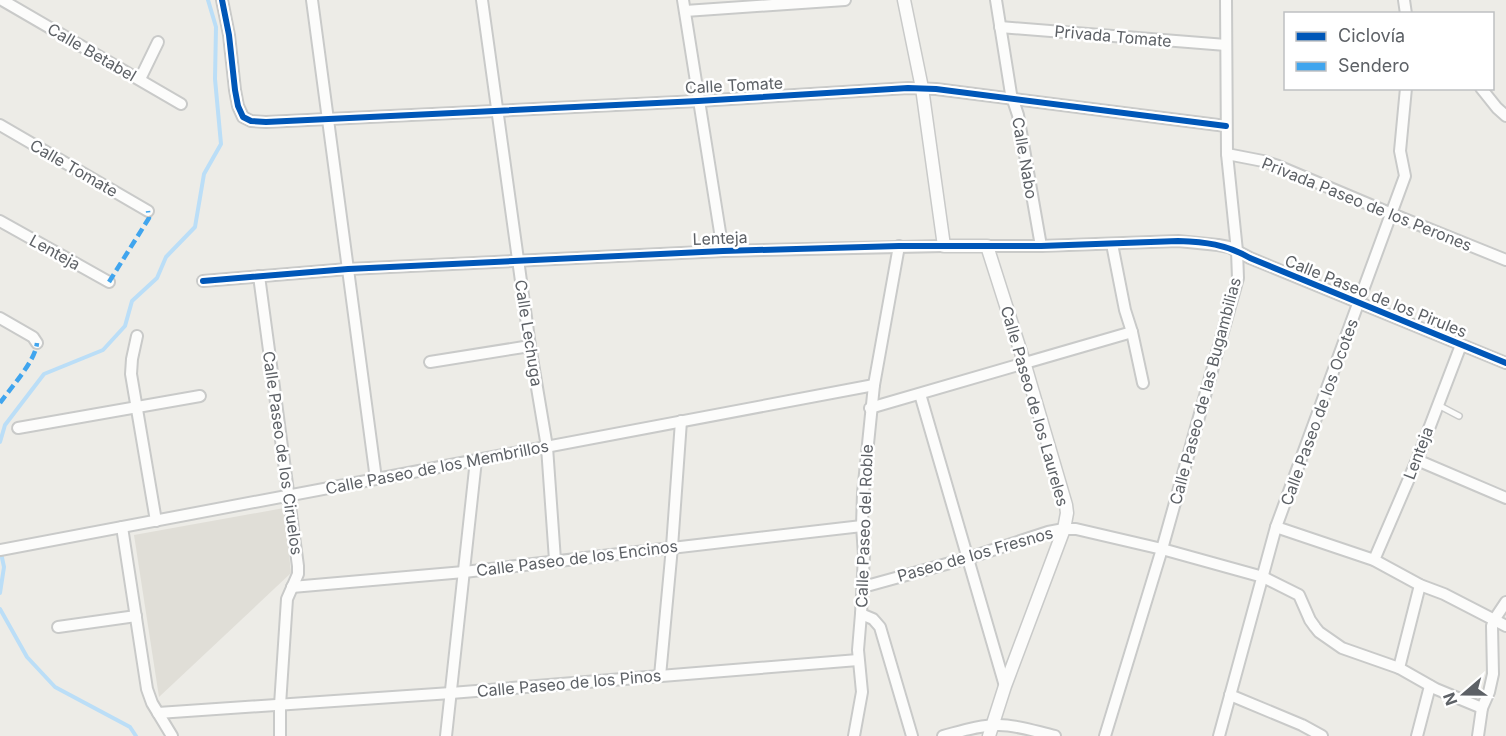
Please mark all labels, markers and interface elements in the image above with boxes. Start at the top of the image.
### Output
legend [1284,12,1494,90]
street label: Calle Betabel [44,19,140,85]
street label: Privada Tomate [1054,21,1172,51]
text: Ciclovía [1338,25,1405,46]
text: Sendero [1338,55,1409,76]
street label: Calle Tomate [684,72,784,98]
street label: Calle Nabo [1008,116,1042,200]
street label: Calle Tomate [26,135,122,201]
street label: Privada Paseo de los Perones [1259,153,1475,255]
street label: Lenteja [692,227,748,249]
street label: Lenteja [26,230,84,274]
street label: Calle Paseo de los Pirules [1282,250,1470,342]
street label: Calle Paseo de las Bugambilias [1165,275,1245,507]
street label: Calle Lechuga [511,278,547,388]
street label: Calle Paseo de los Laureles [997,303,1073,509]
street label: Calle Paseo de los Ocotes [1276,316,1362,508]
street label: Calle Paseo de los Ciruelos [259,350,307,556]
street label: Lenteja [1399,424,1437,482]
street label: Calle Paseo de los Membrillos [324,436,550,498]
street label: Calle Paseo del Roble [851,444,877,608]
street label: Paseo de los Fresnos [895,522,1055,586]
street label: Calle Paseo de los Encinos [475,536,679,580]
north arrow [1434,664,1494,724]
street label: Calle Paseo de los Pinos [476,665,662,701]
text: N [1438,690,1461,708]

